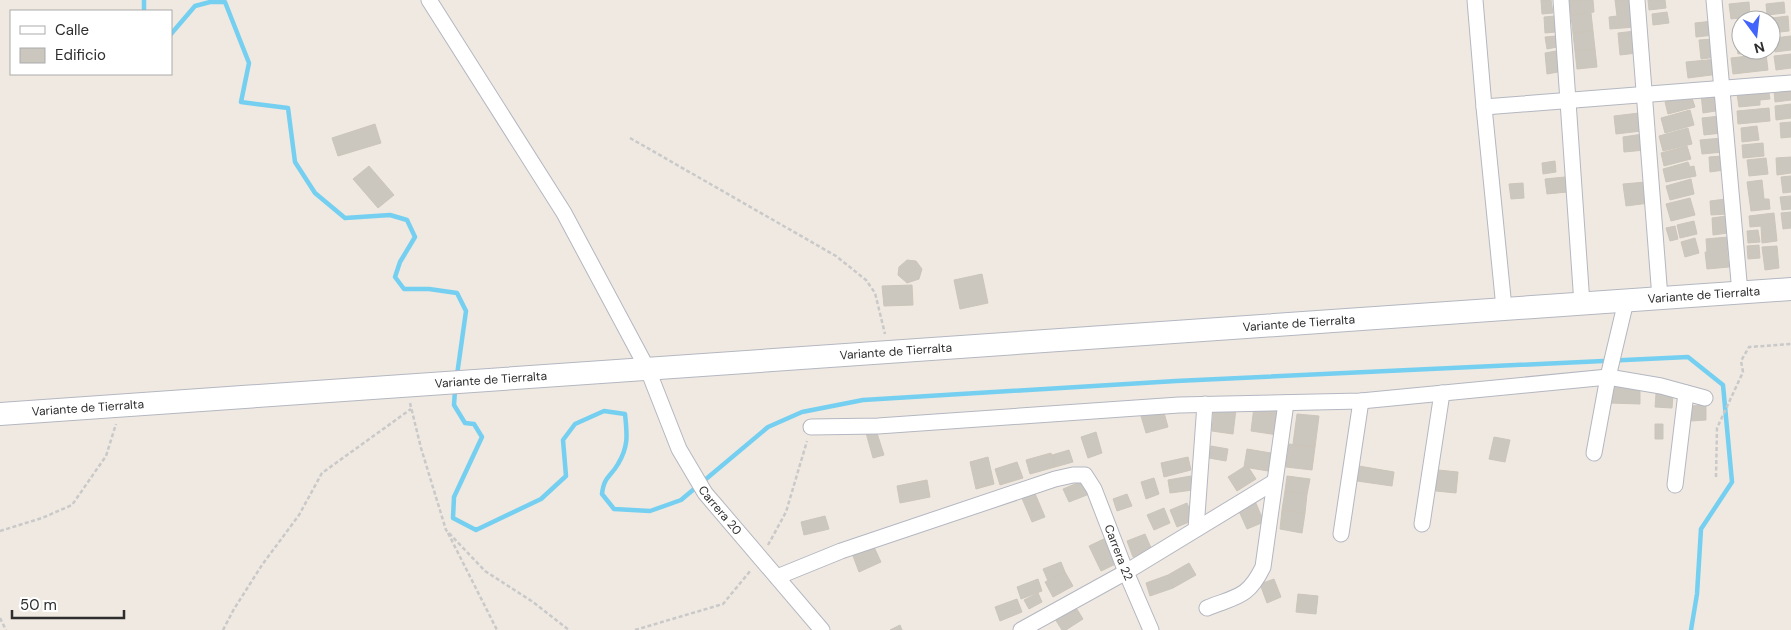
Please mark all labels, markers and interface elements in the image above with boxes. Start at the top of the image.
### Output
legend [10,10,172,75]
north arrow [1731,10,1781,60]
text: Calle [55,20,89,40]
text: N [1752,38,1767,58]
text: Edificio [55,45,106,65]
street label: Variante de Tierralta [1647,283,1761,307]
street label: Variante de Tierralta [1242,311,1356,335]
street label: Variante de Tierralta [839,340,953,363]
street label: Variante de Tierralta [434,368,548,392]
street label: Variante de Tierralta [31,396,145,420]
street label: Carrera 20 [694,483,745,538]
street label: Carrera 22 [1100,522,1137,583]
scale bar [12,588,125,620]
text: 50 m [20,595,57,615]

